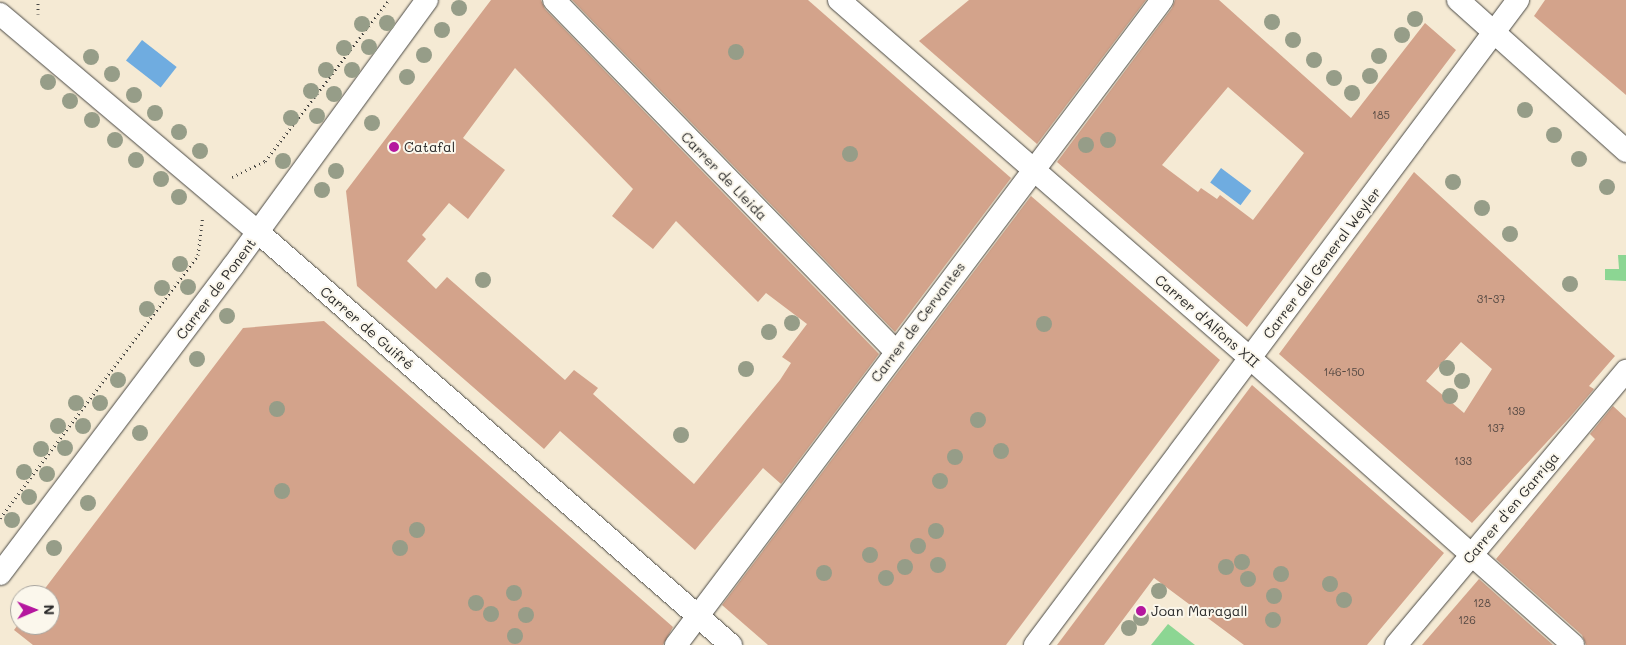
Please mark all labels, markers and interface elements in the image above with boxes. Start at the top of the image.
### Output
house number: 185 [1372,108,1390,122]
street label: Carrer de Lleida [678,128,770,224]
place label: Catafal [404,139,455,155]
marker: Catafal [388,141,400,153]
street label: Carrer del General Weyler [1260,184,1384,342]
street label: Carrer de Ponent [173,235,259,343]
street label: Carrer de Cervantes [867,259,969,385]
street label: Carrer d'Alfons XII [1152,271,1262,371]
street label: Carrer de Guifré [317,283,417,373]
house number: 31-37 [1477,292,1505,306]
house number: 146-150 [1324,365,1364,379]
house number: 139 [1507,404,1525,418]
house number: 137 [1487,421,1505,435]
street label: Carrer d'en Garriga [1460,449,1562,567]
house number: 133 [1454,454,1472,468]
north arrow [10,585,60,635]
house number: 128 [1473,596,1491,610]
place label: Joan Maragall [1151,603,1247,619]
text: N [40,604,59,615]
marker: Joan Maragall [1135,605,1147,617]
house number: 126 [1458,613,1476,627]

